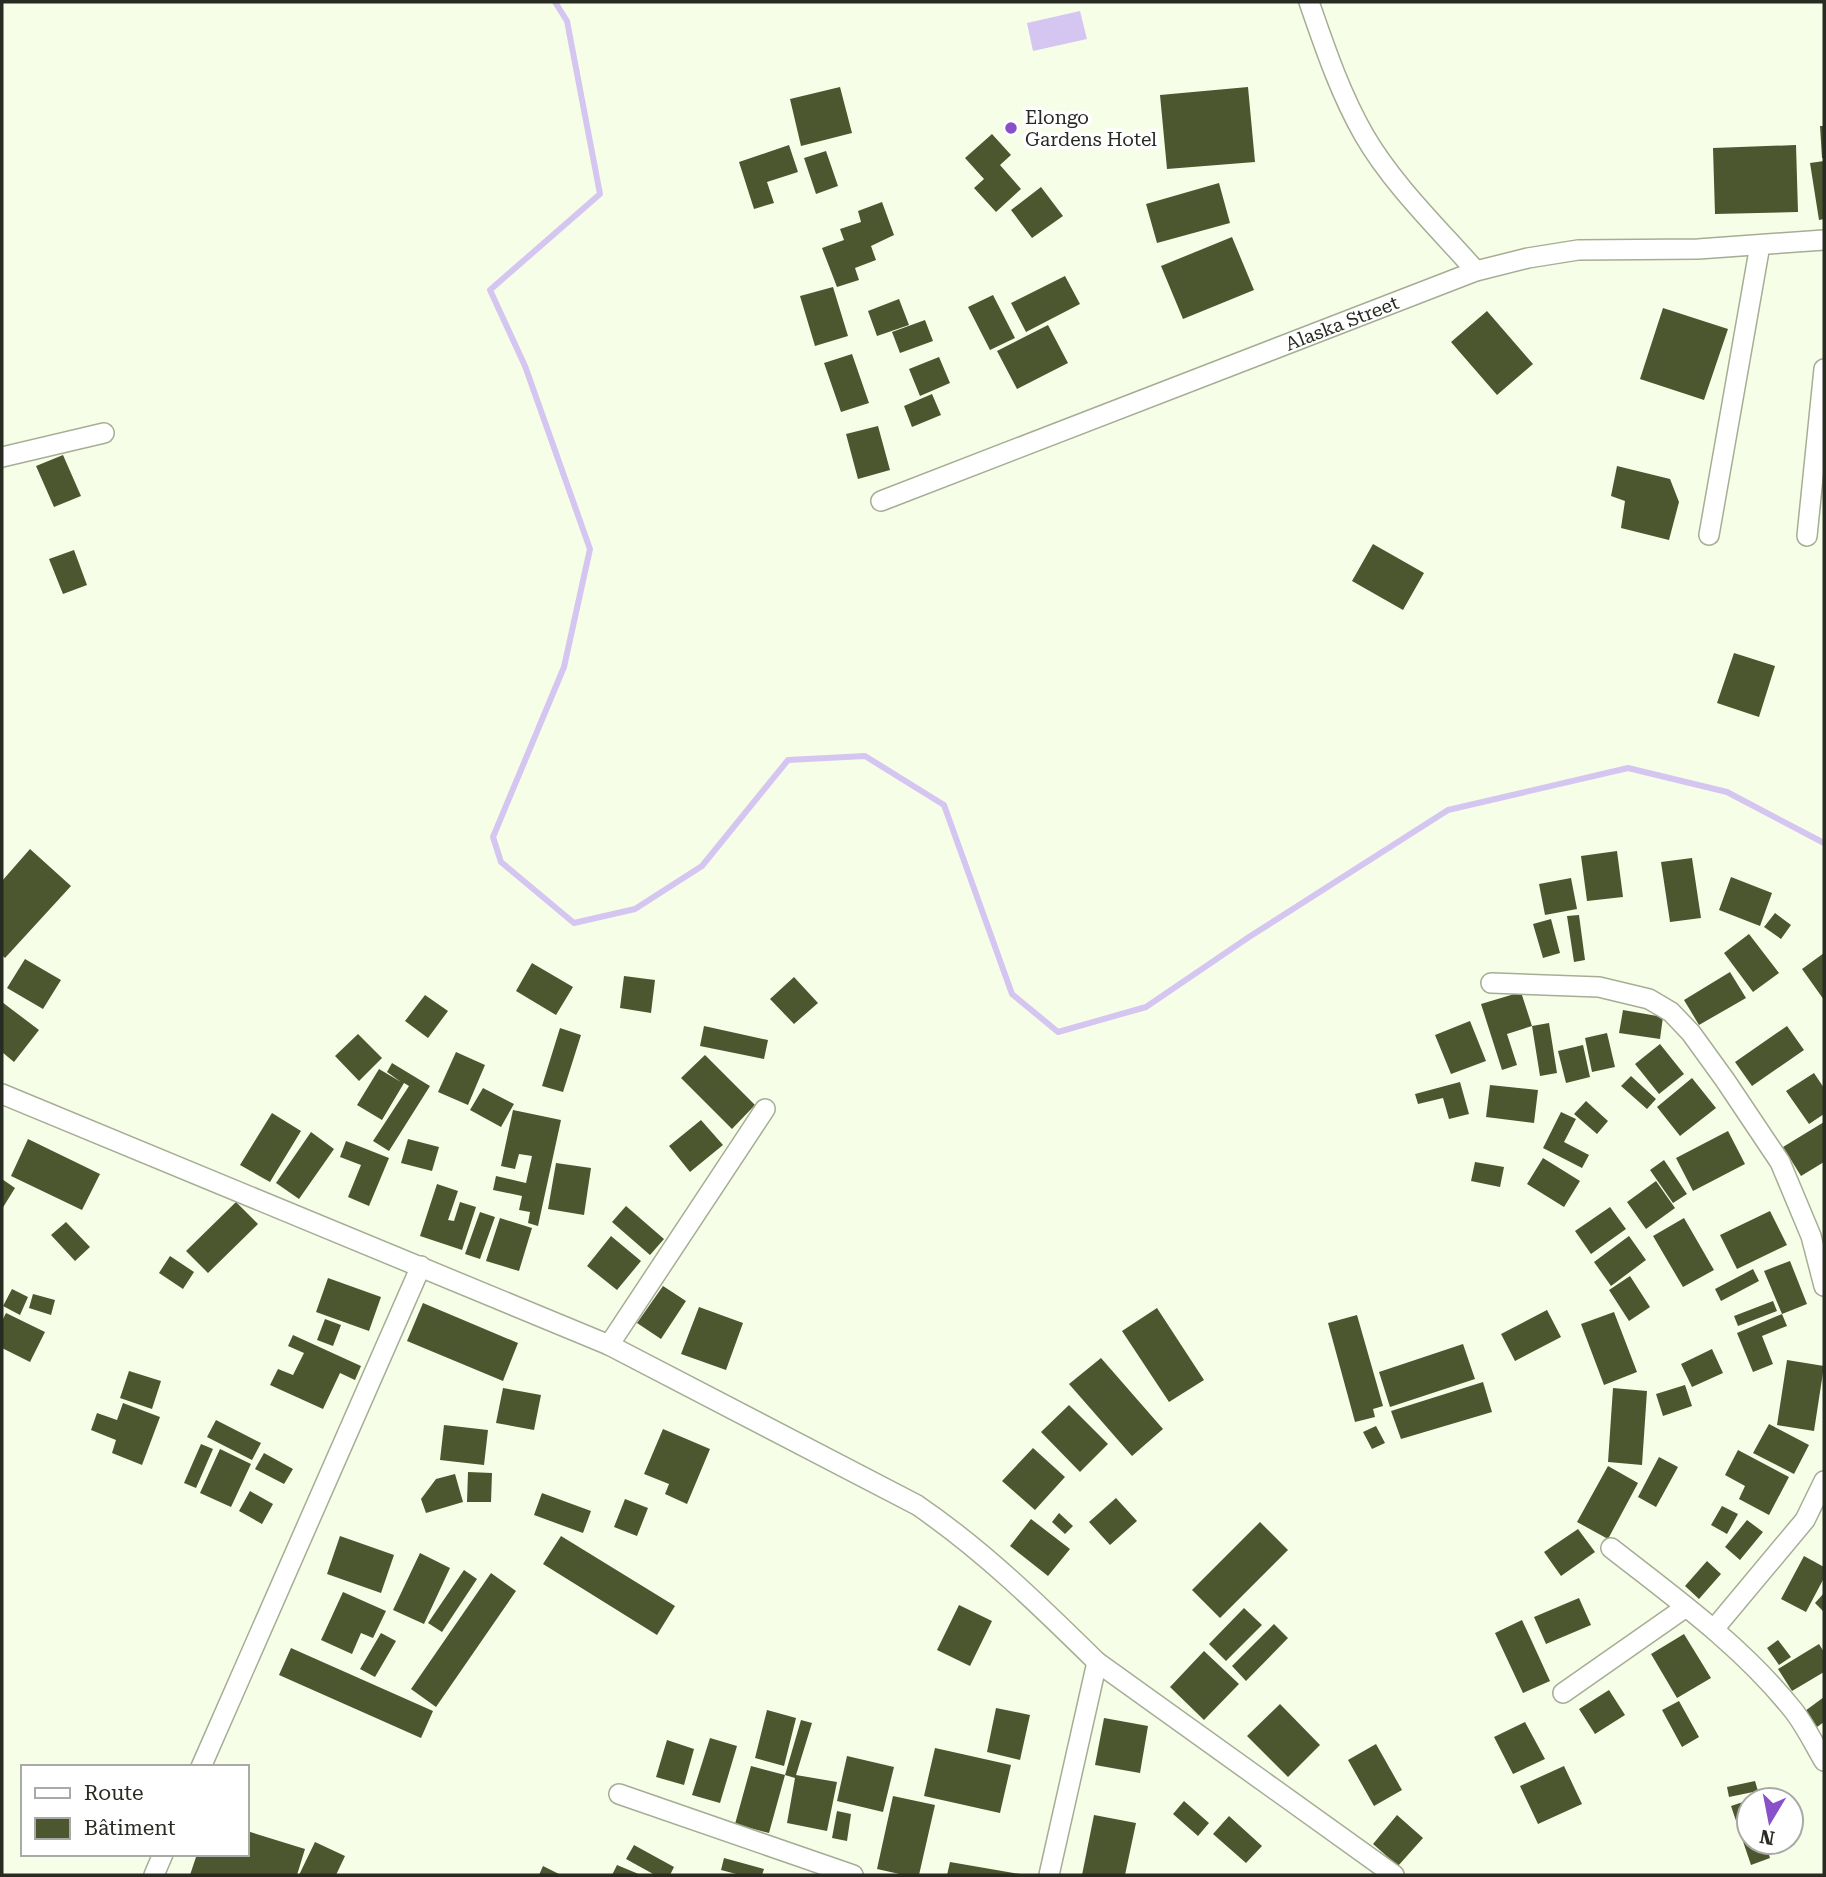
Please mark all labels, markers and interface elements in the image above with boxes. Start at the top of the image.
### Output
place label: Elongo Gardens Hotel [1025,106,1157,151]
marker: Elongo Gardens Hotel [1003,120,1019,136]
street label: Alaska Street [1282,291,1402,355]
legend [21,1765,248,1856]
text: Route [84,1781,143,1805]
north arrow [1735,1786,1805,1856]
text: Bâtiment [84,1816,176,1840]
text: N [1758,1825,1776,1850]

